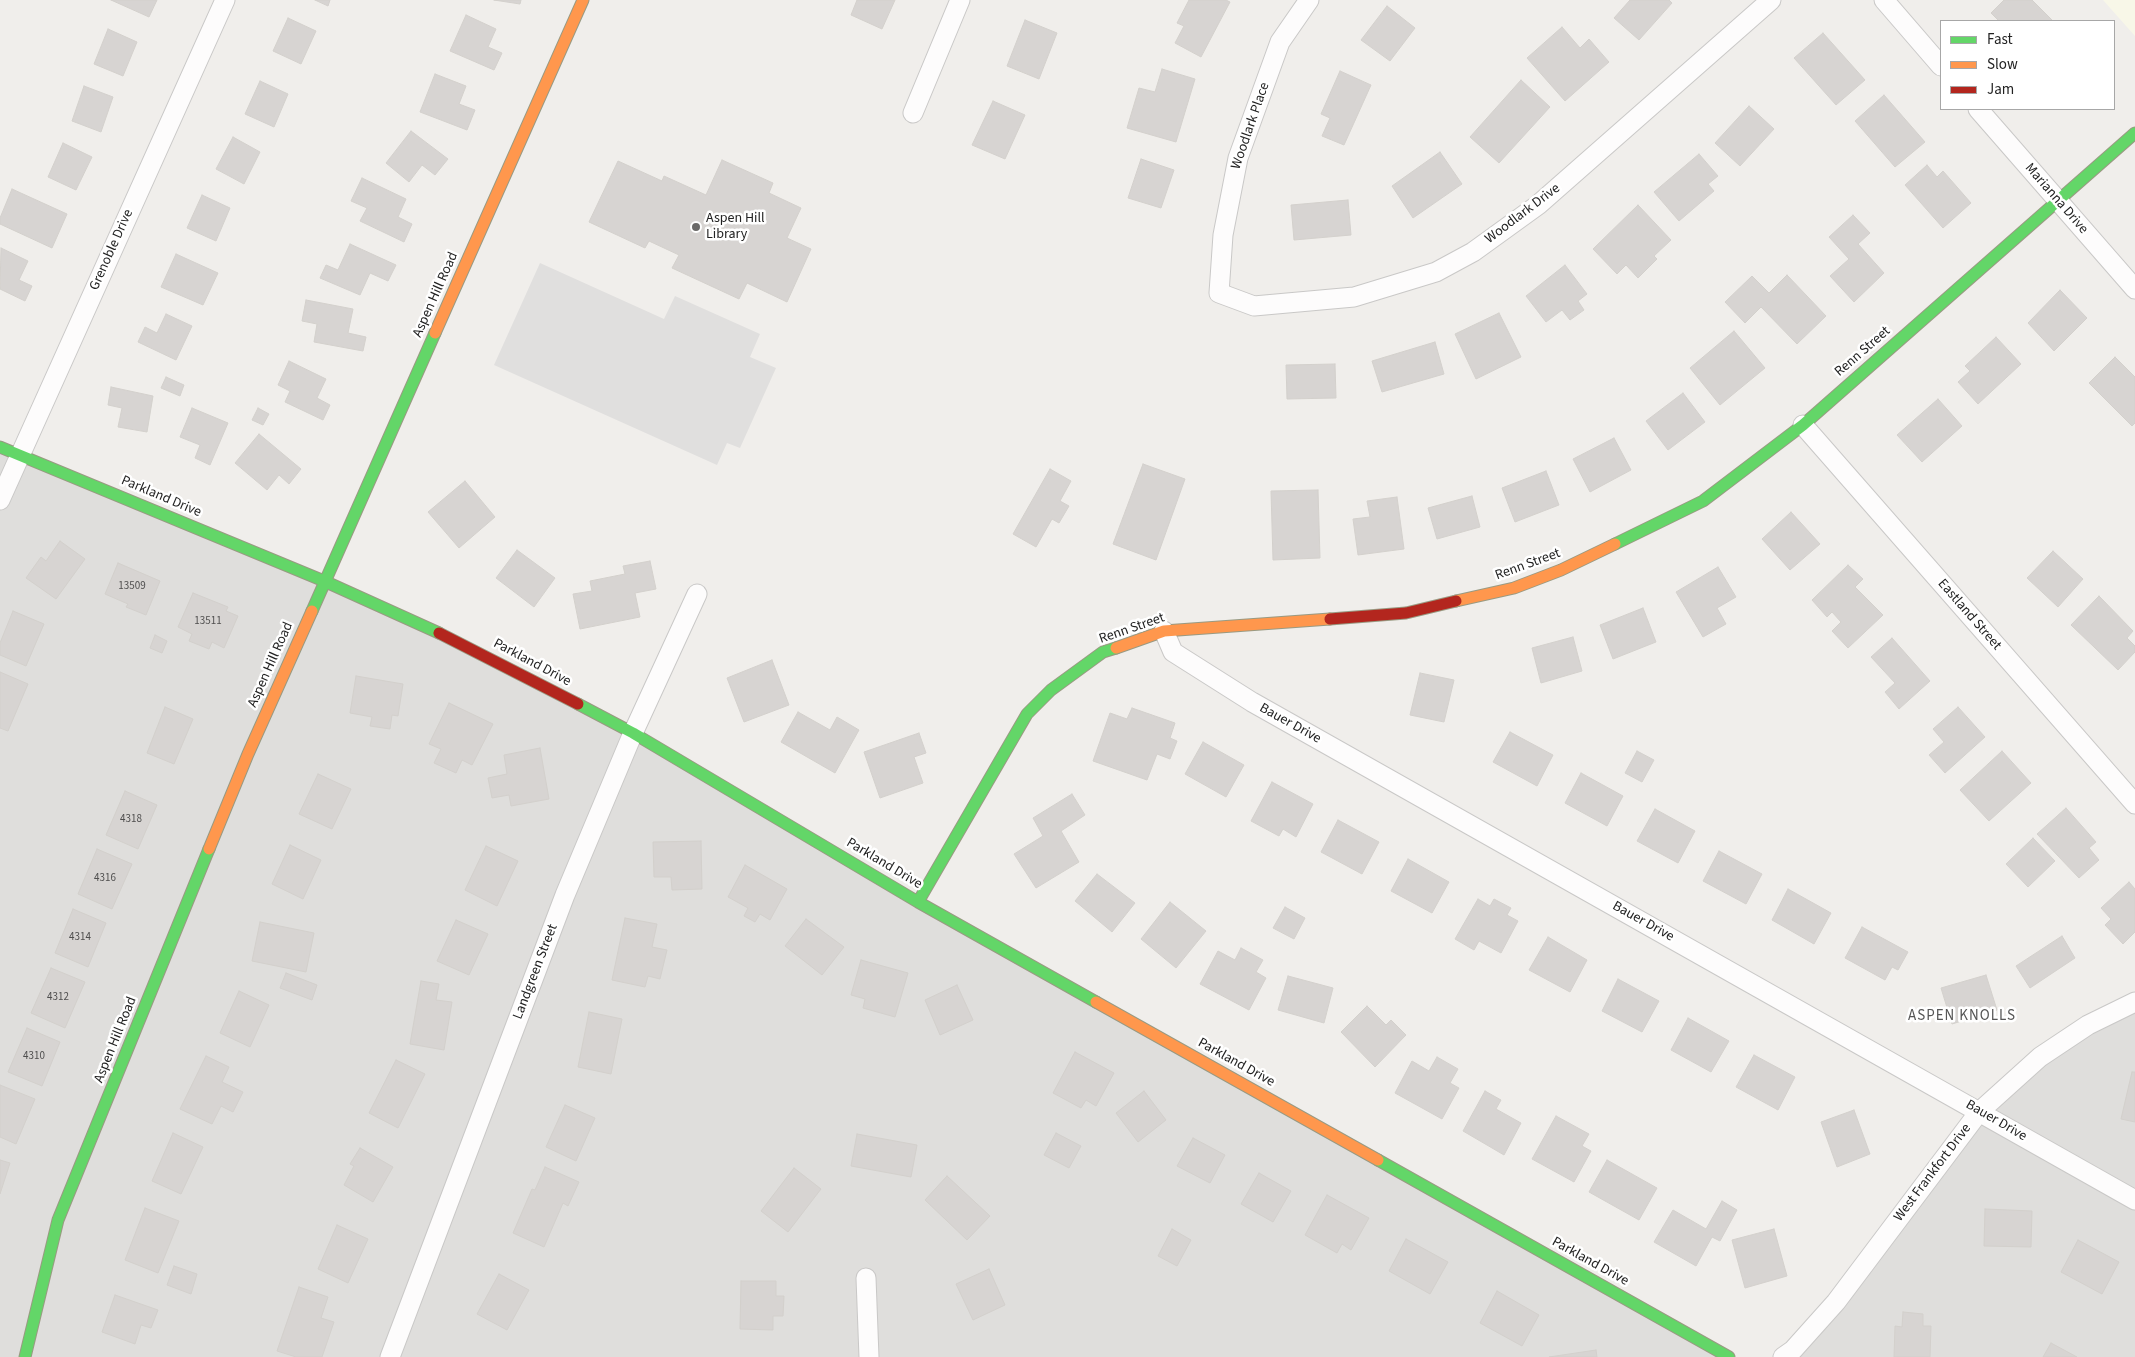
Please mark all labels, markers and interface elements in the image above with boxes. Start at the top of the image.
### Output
legend [1940,20,2115,110]
text: Fast [1987,29,2013,50]
text: Slow [1987,54,2018,75]
text: Jam [1987,79,2014,100]
street label: Woodlark Place [1228,80,1274,172]
street label: Marianna Drive [2021,160,2091,238]
street label: Woodlark Drive [1482,180,1564,248]
street label: Grenoble Drive [87,207,137,293]
place label: Aspen Hill Library [706,211,765,243]
marker: Aspen Hill Library [690,221,702,233]
street label: Aspen Hill Road [410,250,462,340]
street label: Renn Street [1832,323,1894,381]
street label: Parkland Drive [118,473,204,521]
street label: Renn Street [1493,545,1563,585]
street label: Eastland Street [1934,576,2004,654]
house number: 13509 [118,580,146,594]
street label: Renn Street [1097,610,1167,648]
house number: 13511 [194,615,222,629]
street label: Aspen Hill Road [245,620,297,710]
street label: Parkland Drive [490,636,574,690]
street label: Bauer Drive [1256,700,1324,748]
house number: 4318 [120,813,142,827]
street label: Parkland Drive [843,835,925,893]
house number: 4316 [94,872,116,886]
street label: Bauer Drive [1609,898,1677,946]
street label: Landgreen Street [510,922,562,1022]
house number: 4314 [69,931,91,945]
house number: 4312 [47,991,69,1005]
street label: Aspen Hill Road [91,994,141,1086]
district label: ASPEN KNOLLS [1907,1008,2017,1026]
street label: Parkland Drive [1195,1035,1277,1091]
house number: 4310 [23,1050,45,1064]
street label: Bauer Drive [1962,1097,2030,1145]
street label: West Frankfort Drive [1891,1121,1975,1225]
street label: Parkland Drive [1549,1234,1631,1290]

